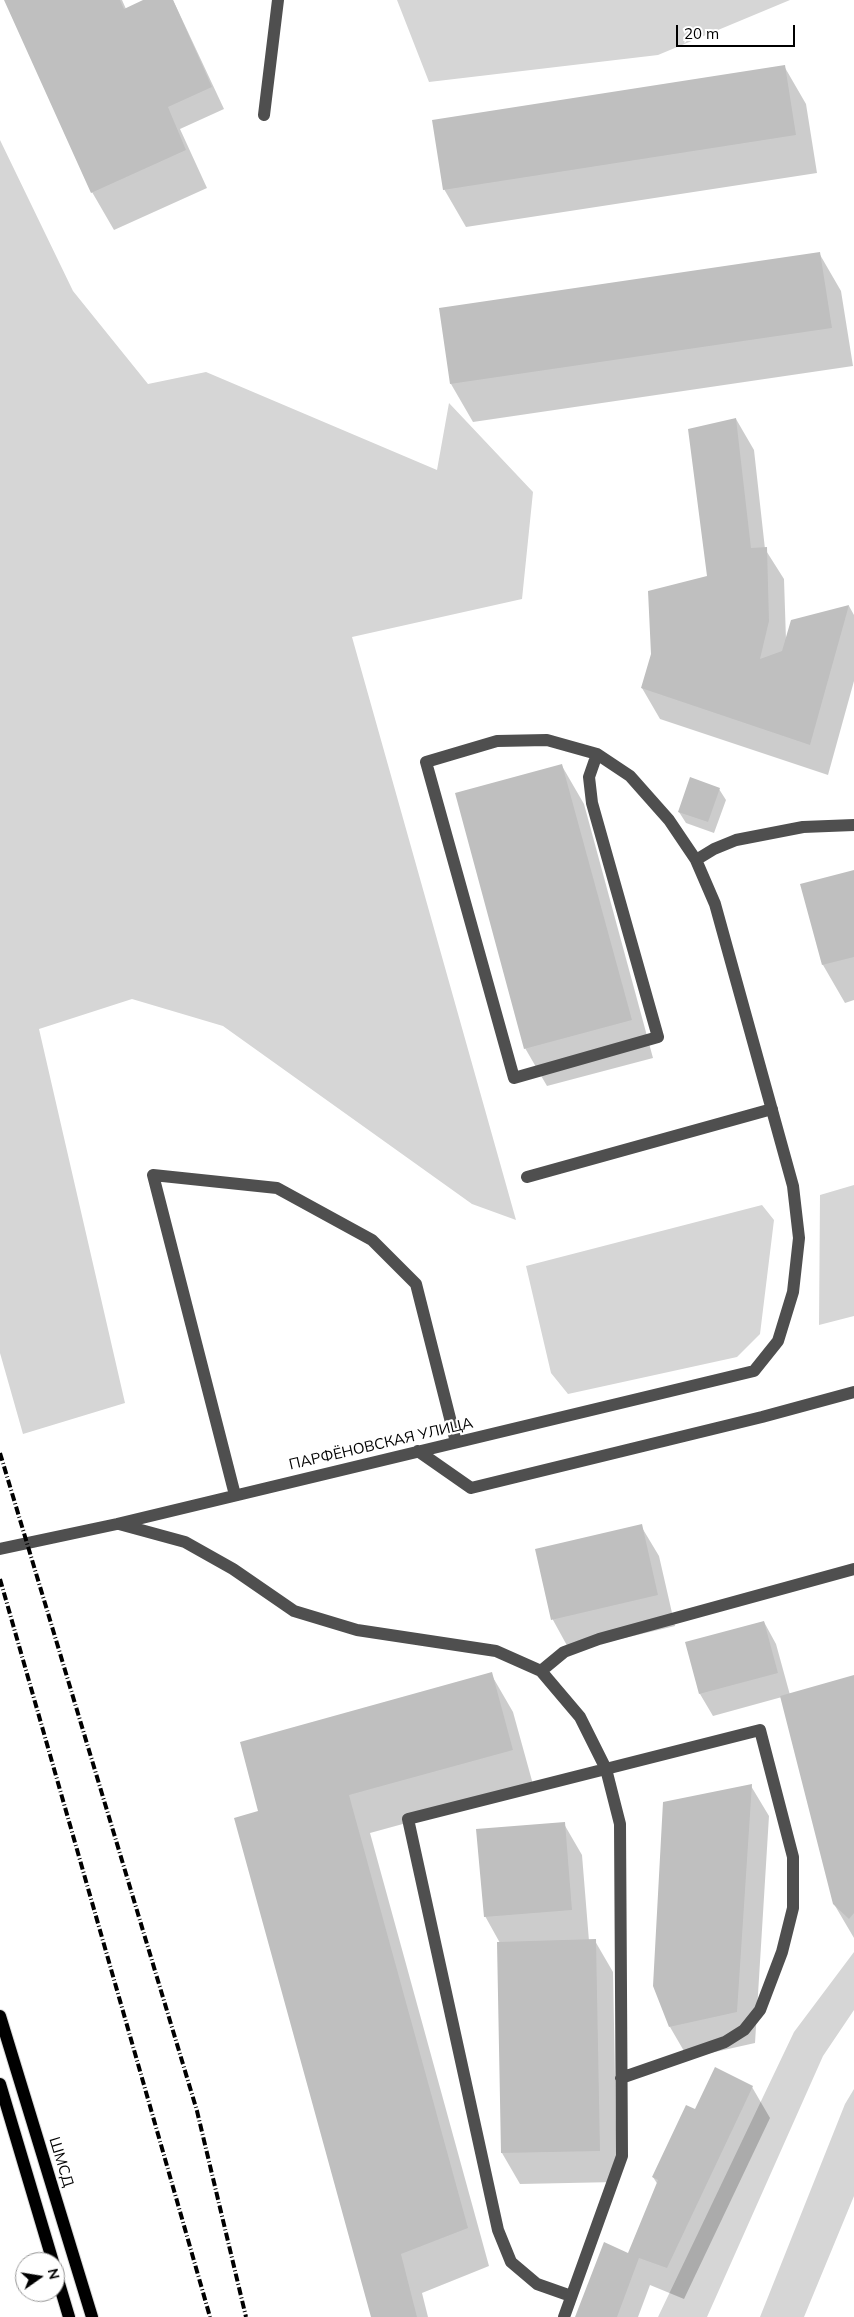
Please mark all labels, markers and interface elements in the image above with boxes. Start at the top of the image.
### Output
scale bar [679,15,798,47]
text: 20 m [684,24,719,43]
street label: ПАРФЁНОВСКАЯ УЛИЦА [287,1414,475,1474]
street label: ШМСД [45,2135,77,2189]
north arrow [15,2252,65,2302]
text: N [44,2267,64,2281]

